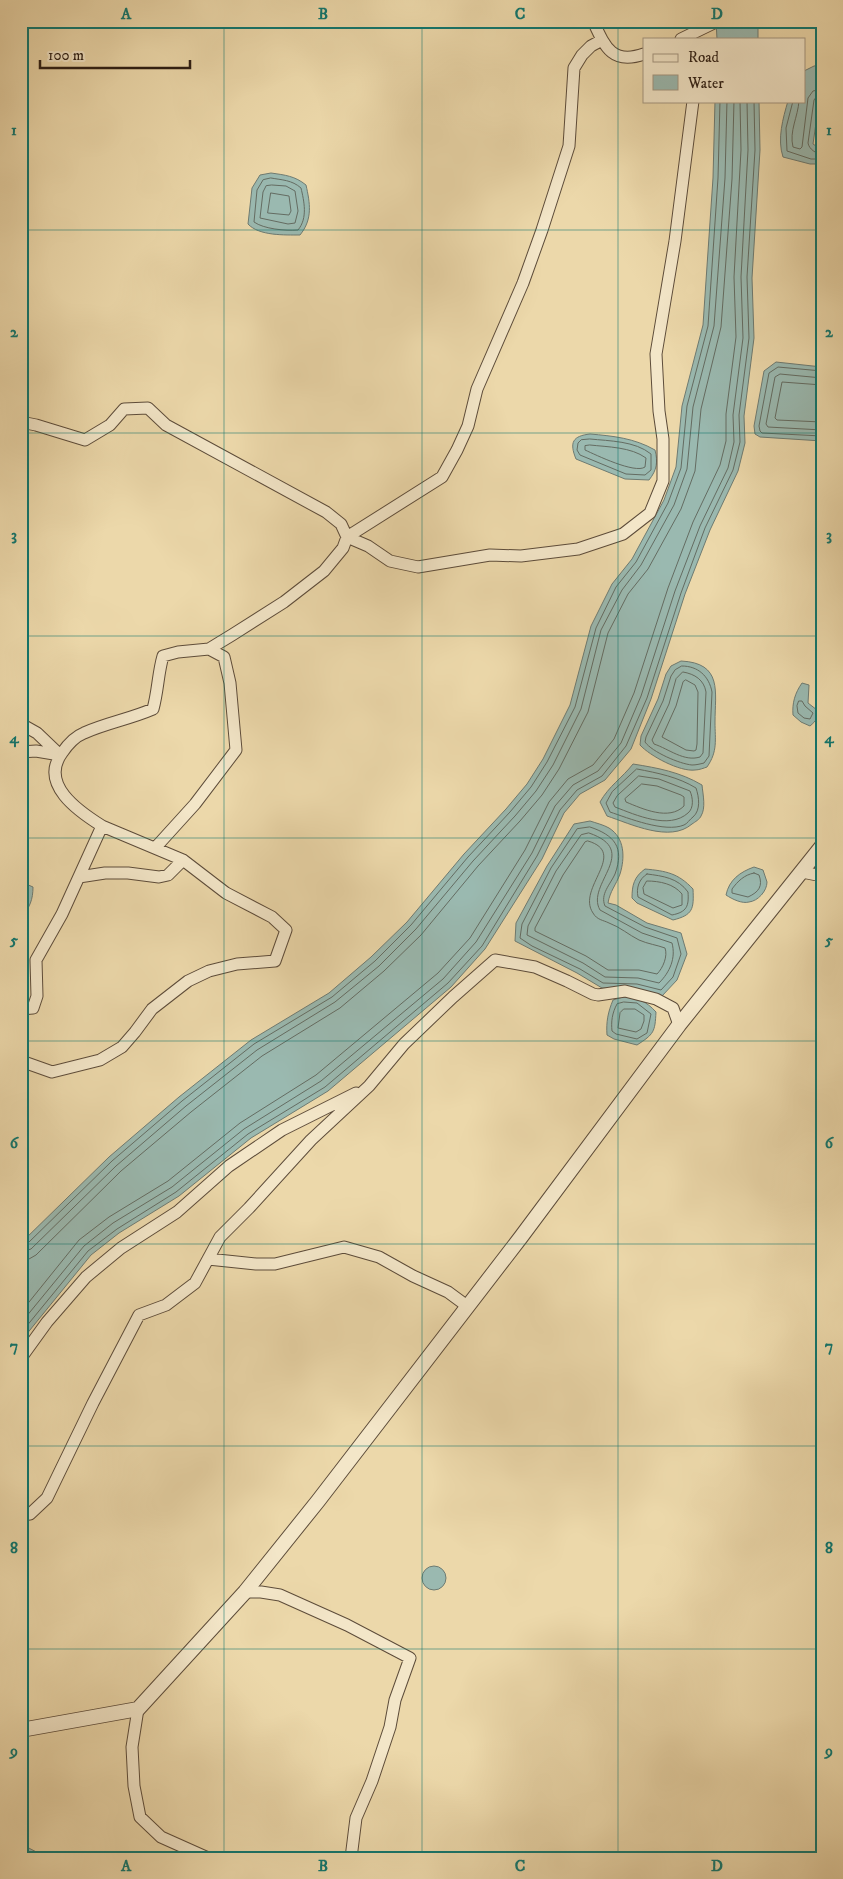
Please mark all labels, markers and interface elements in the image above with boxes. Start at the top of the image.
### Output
text: A [120,4,132,24]
text: B [318,4,328,24]
text: C [515,4,525,24]
text: D [711,4,723,24]
scale bar [40,38,190,70]
legend [643,38,806,102]
text: 100 m [48,46,84,65]
text: Road [688,48,720,67]
text: Water [687,74,724,93]
text: 1 [11,120,17,140]
text: 1 [826,120,832,140]
text: 2 [10,322,19,342]
text: 2 [825,322,834,342]
text: 3 [11,525,17,545]
text: 3 [826,525,832,545]
text: 4 [8,728,19,748]
text: 4 [823,728,834,748]
text: 5 [9,930,18,950]
text: 5 [824,930,833,950]
text: 6 [10,1133,20,1153]
text: 6 [825,1133,835,1153]
text: 7 [10,1336,18,1356]
text: 7 [825,1336,833,1356]
text: 8 [10,1538,18,1558]
text: 8 [825,1538,833,1558]
text: 9 [9,1741,18,1761]
text: 9 [824,1741,833,1761]
text: A [120,1856,132,1876]
text: B [318,1856,328,1876]
text: C [515,1856,525,1876]
text: D [711,1856,723,1876]

